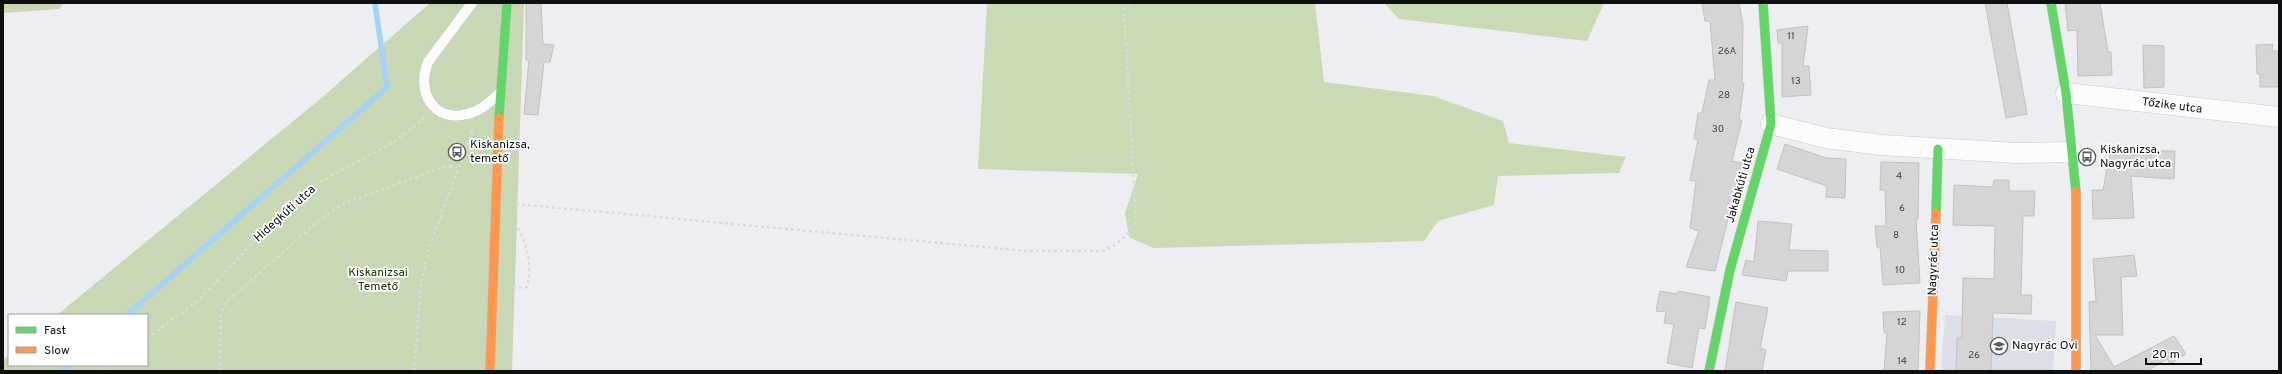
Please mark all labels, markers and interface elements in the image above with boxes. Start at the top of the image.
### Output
house number: 11 [1787,30,1795,43]
house number: 26A [1718,45,1737,58]
house number: 13 [1791,75,1801,88]
house number: 28 [1718,89,1730,102]
street label: Tőzike utca [2141,94,2203,118]
house number: 30 [1712,123,1724,136]
place label: Kiskanizsa, temető [470,137,530,167]
bus stop icon: Kiskanizsa, temető [447,142,467,162]
place label: Kiskanizsa, Nagyrác utca [2100,142,2171,172]
street label: Jakabkúti utca [1722,145,1760,225]
bus stop icon: Kiskanizsa, Nagyrác utca [2077,147,2097,167]
house number: 4 [1896,170,1902,183]
street label: Hidegkúti utca [251,182,319,246]
house number: 6 [1899,202,1905,215]
street label: Nagyrác utca [1925,224,1943,296]
house number: 8 [1893,229,1899,242]
house number: 10 [1895,264,1905,277]
park label: Kiskanizsai Temető [348,265,408,295]
legend [8,314,148,366]
house number: 12 [1897,316,1907,329]
text: Fast [44,323,66,339]
school or university icon: Nagyrác Ovi [1989,336,2009,356]
place label: Nagyrác Ovi [2012,338,2078,354]
scale bar [2146,340,2201,366]
text: Slow [44,343,70,359]
text: 20 m [2152,347,2180,363]
house number: 26 [1968,349,1980,362]
house number: 14 [1897,355,1907,368]

